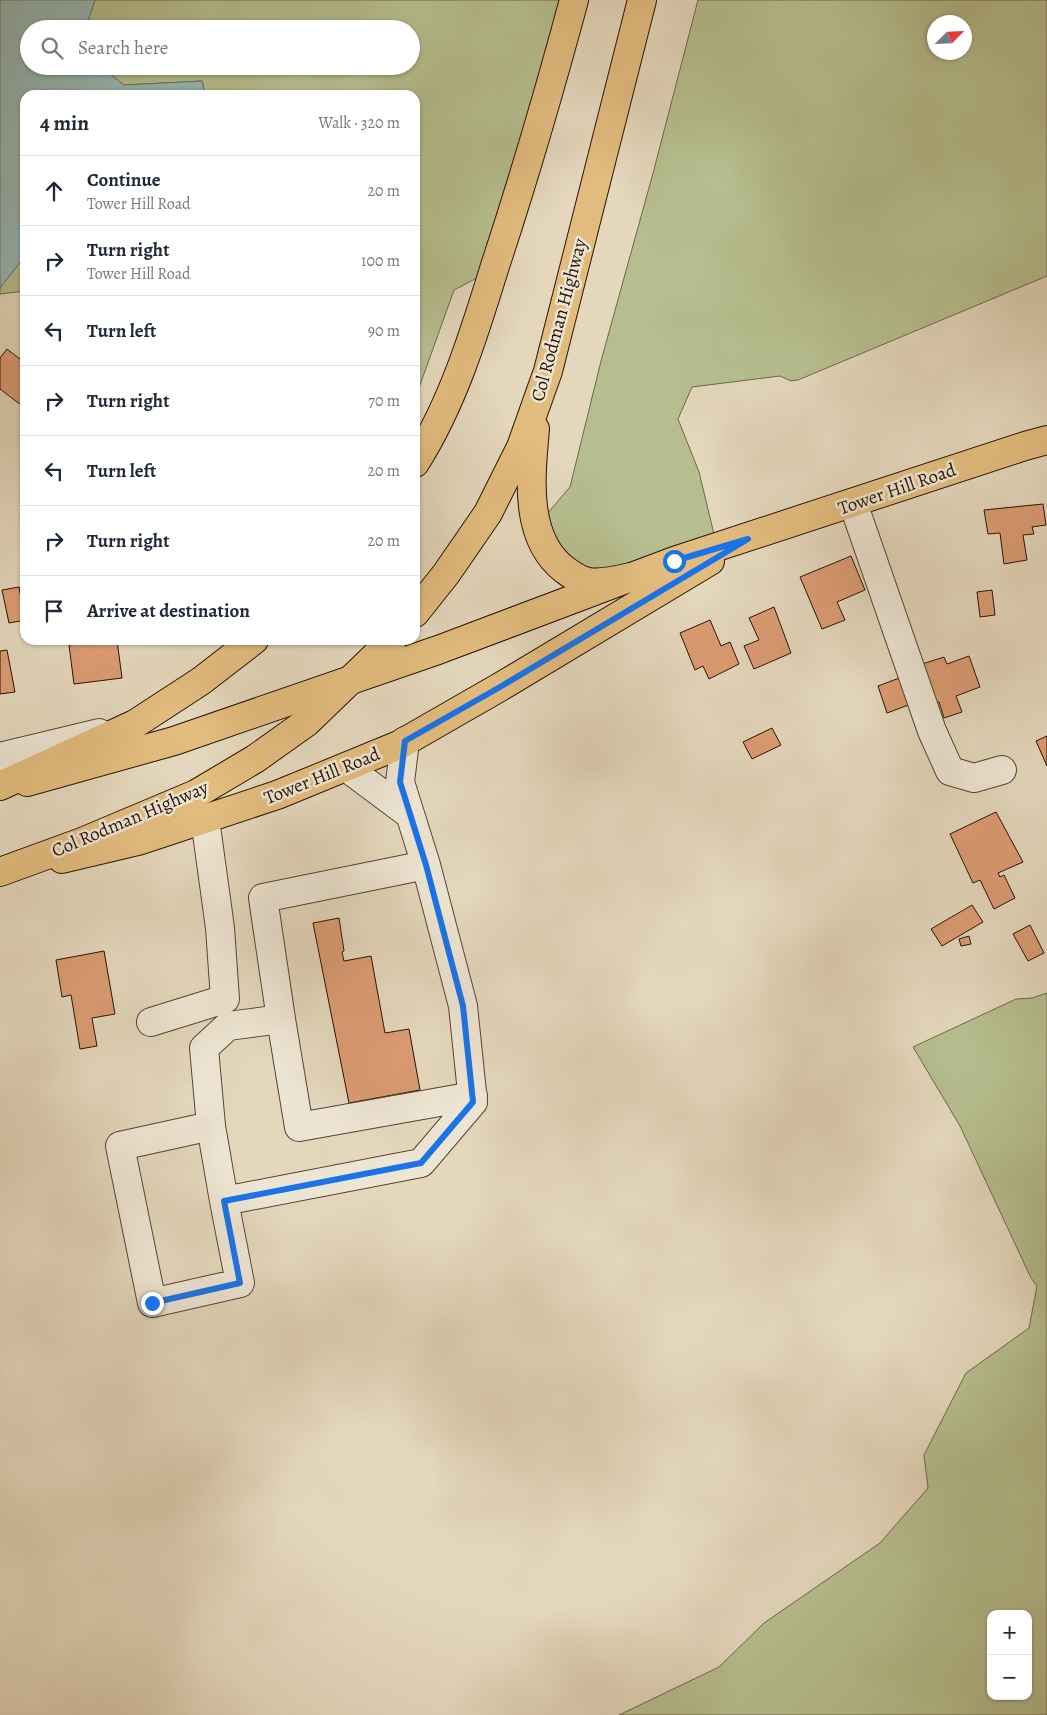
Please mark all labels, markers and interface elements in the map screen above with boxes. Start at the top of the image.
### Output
north arrow [927,15,972,60]
search box [20,20,420,75]
icon: search [38,34,66,62]
text: Search here [78,35,168,61]
text: 4 min [40,109,89,137]
text: Walk · 320 m [318,112,400,134]
text: Continue [87,167,161,193]
icon: ahead [40,177,68,205]
text: 20 m [367,180,400,202]
text: Tower Hill Road [87,193,191,215]
street label: Col Rodman Highway [525,235,593,404]
text: Turn right [87,237,169,263]
icon: right [40,247,68,275]
text: 100 m [361,250,400,272]
text: Tower Hill Road [87,263,191,285]
icon: left [40,317,68,345]
text: Turn left [87,318,156,344]
text: 90 m [368,320,400,342]
icon: right [40,387,68,415]
text: Turn right [87,388,169,414]
text: 70 m [368,390,400,412]
street label: Tower Hill Road [835,456,960,521]
icon: left [40,457,68,485]
text: Turn left [87,458,156,484]
text: 20 m [367,460,400,482]
icon: right [40,527,68,555]
text: Turn right [87,528,169,554]
text: 20 m [367,530,400,552]
route start [663,550,686,573]
icon: arrive [40,597,68,625]
text: Arrive at destination [87,598,250,624]
street label: Tower Hill Road [260,741,385,811]
street label: Col Rodman Highway [48,774,213,864]
route end [141,1292,164,1315]
map controls [987,1610,1032,1700]
button: + [987,1610,1032,1655]
button: − [987,1655,1032,1700]

